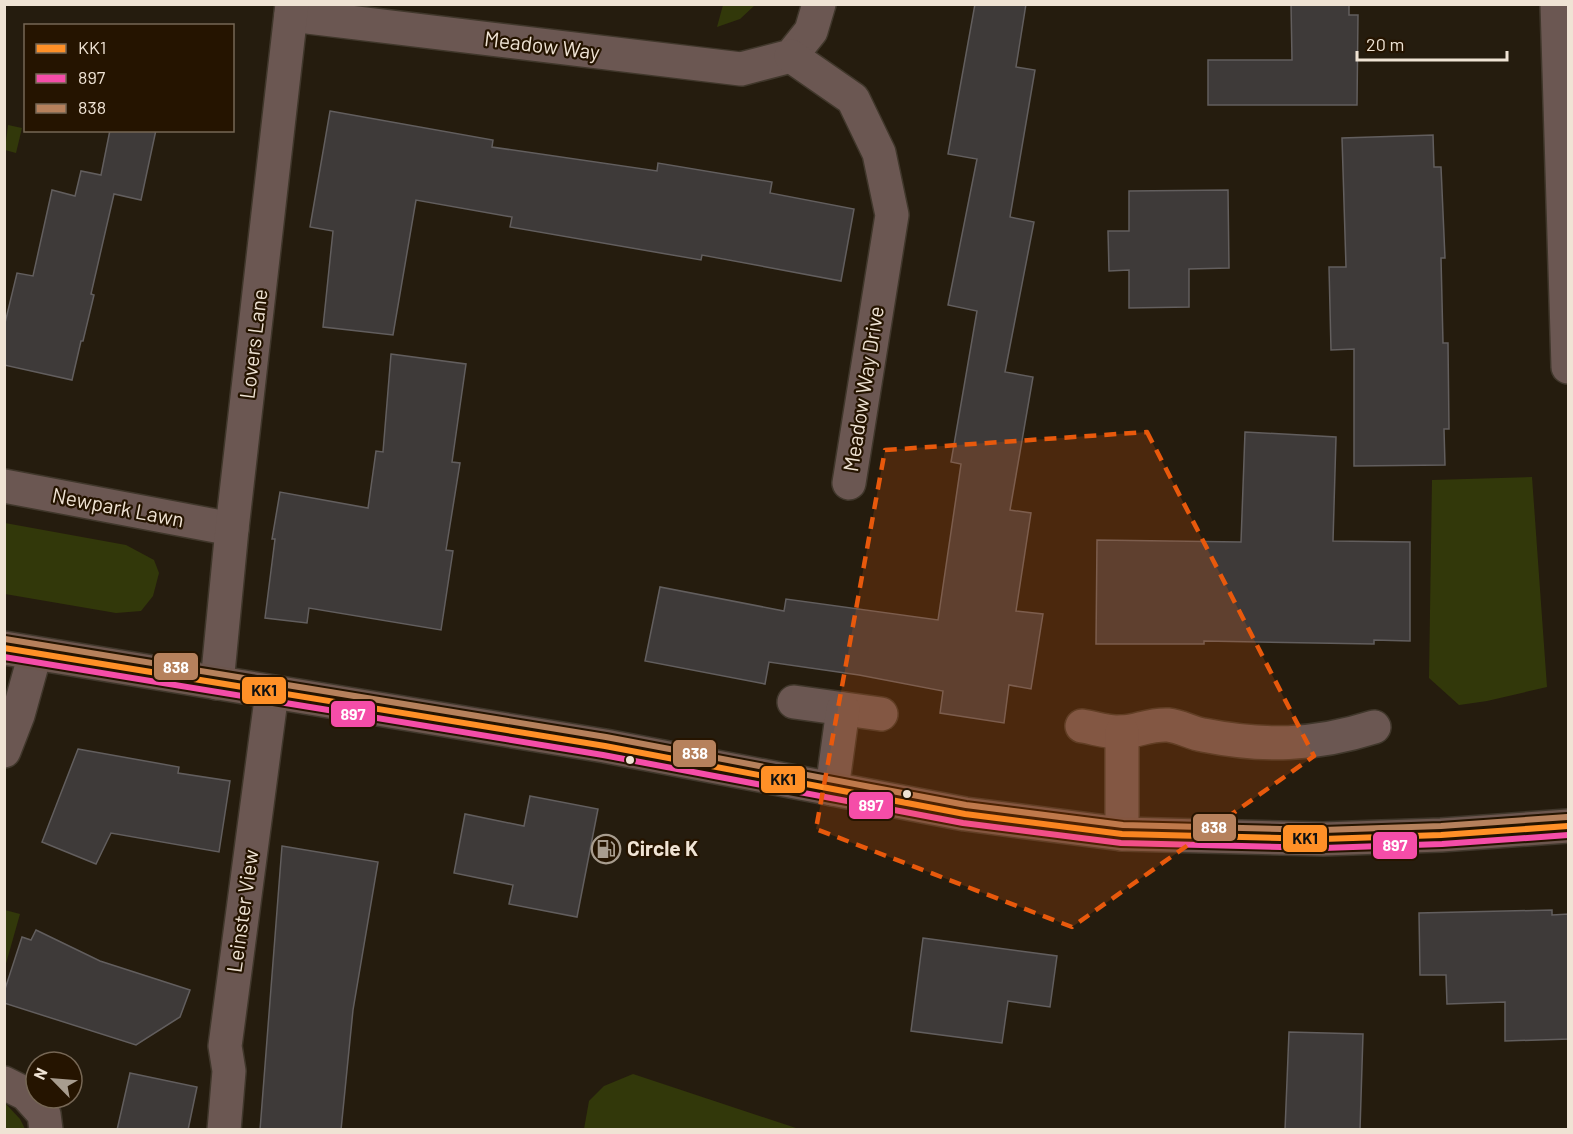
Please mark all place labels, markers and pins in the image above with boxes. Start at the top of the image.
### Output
unlabelled marker [624,754,636,766]
unlabelled marker [901,788,913,800]
fuel station icon: Circle K [590,833,622,865]
place label: Circle K [627,835,698,860]

